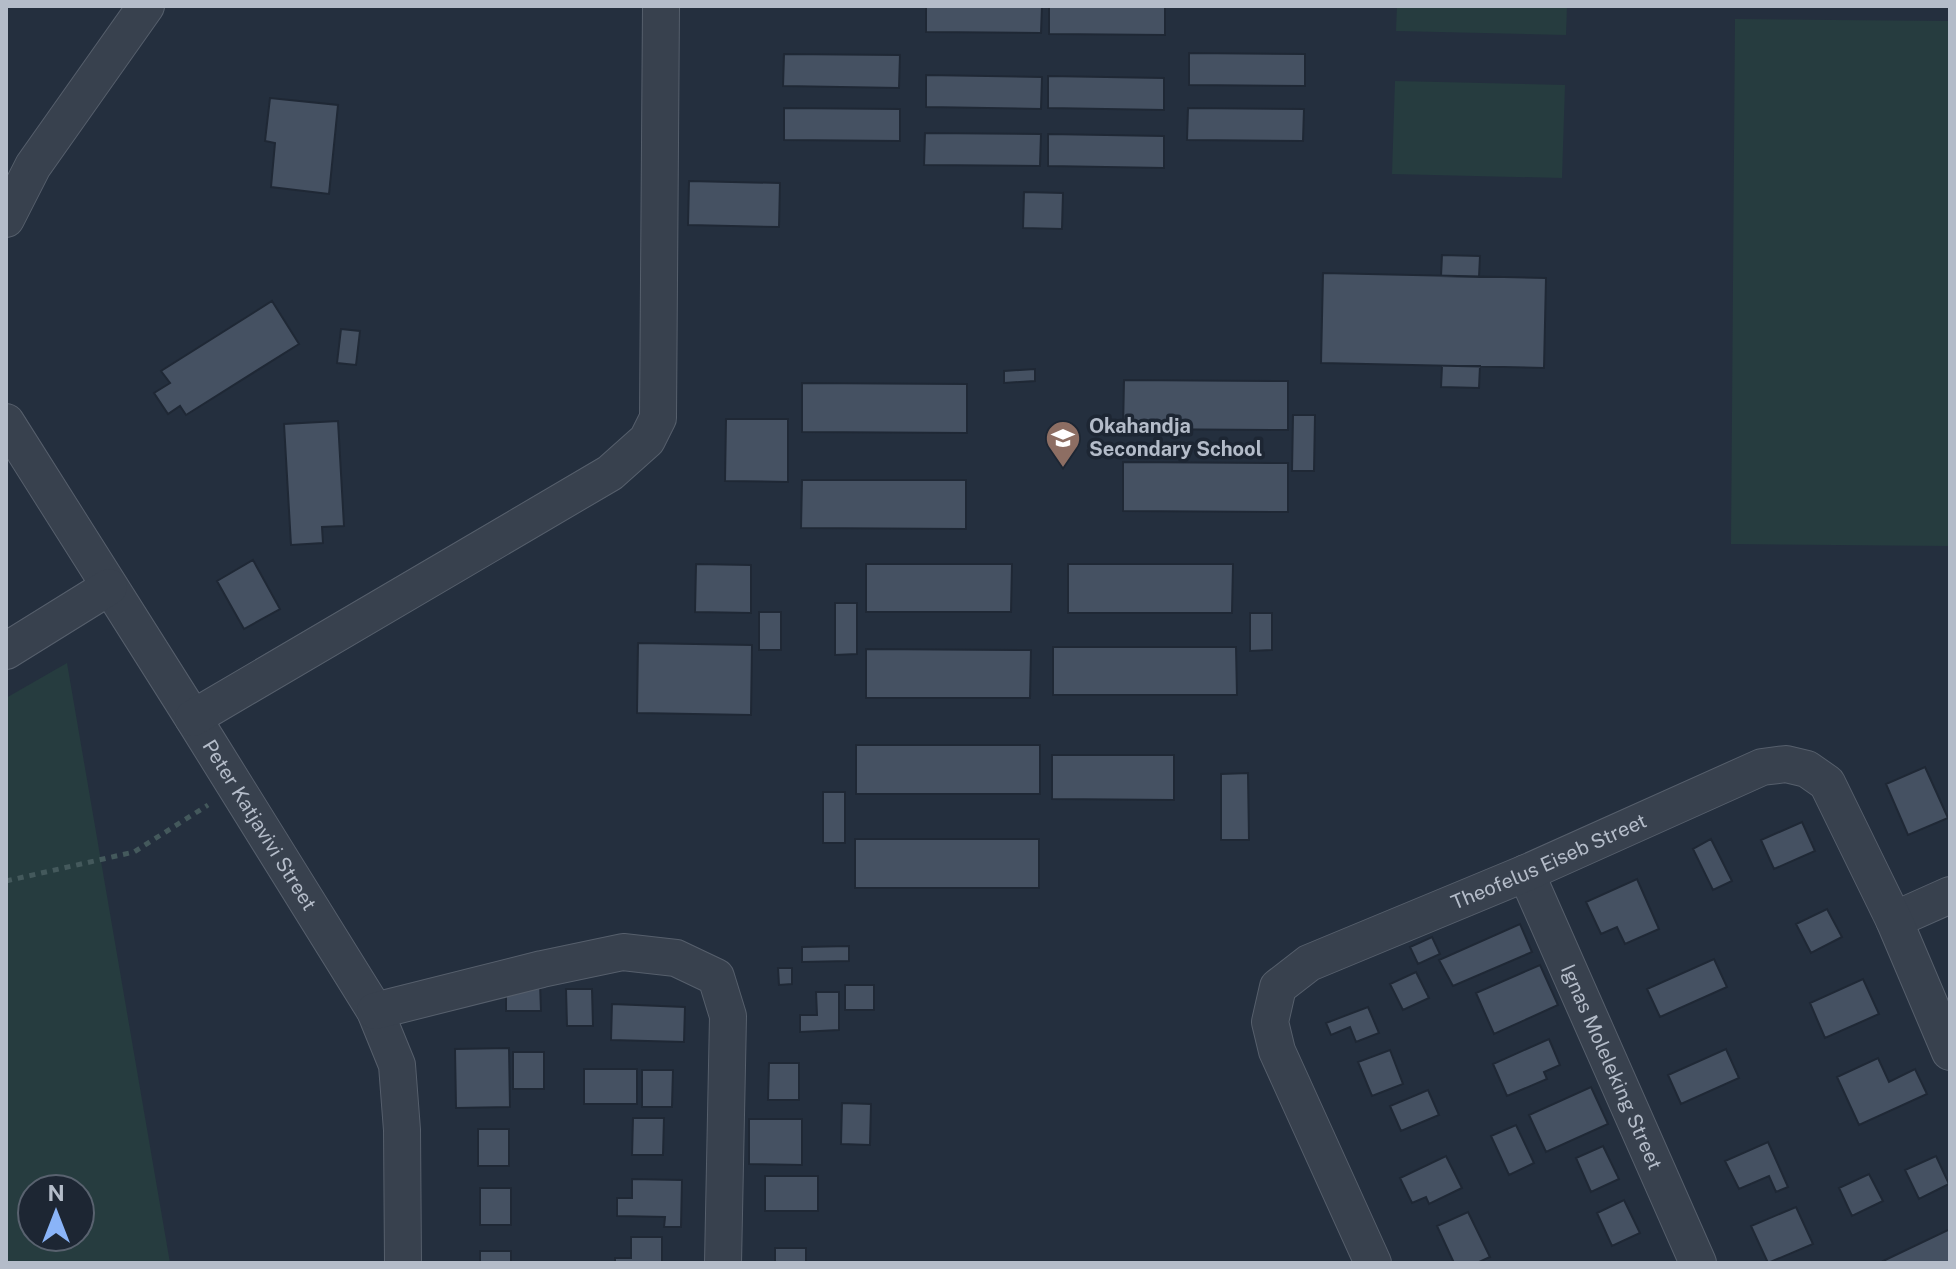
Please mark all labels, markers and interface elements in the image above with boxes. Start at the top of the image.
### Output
place label: Okahandja Secondary School [1089,414,1262,461]
school or university icon: Okahandja Secondary School [1044,419,1082,469]
street label: Peter Katjavivi Street [197,735,321,915]
street label: Theofelus Eiseb Street [1447,808,1650,915]
street label: Ignas Moleleking Street [1556,961,1667,1173]
north arrow [16,1173,96,1253]
text: N [47,1180,65,1206]

